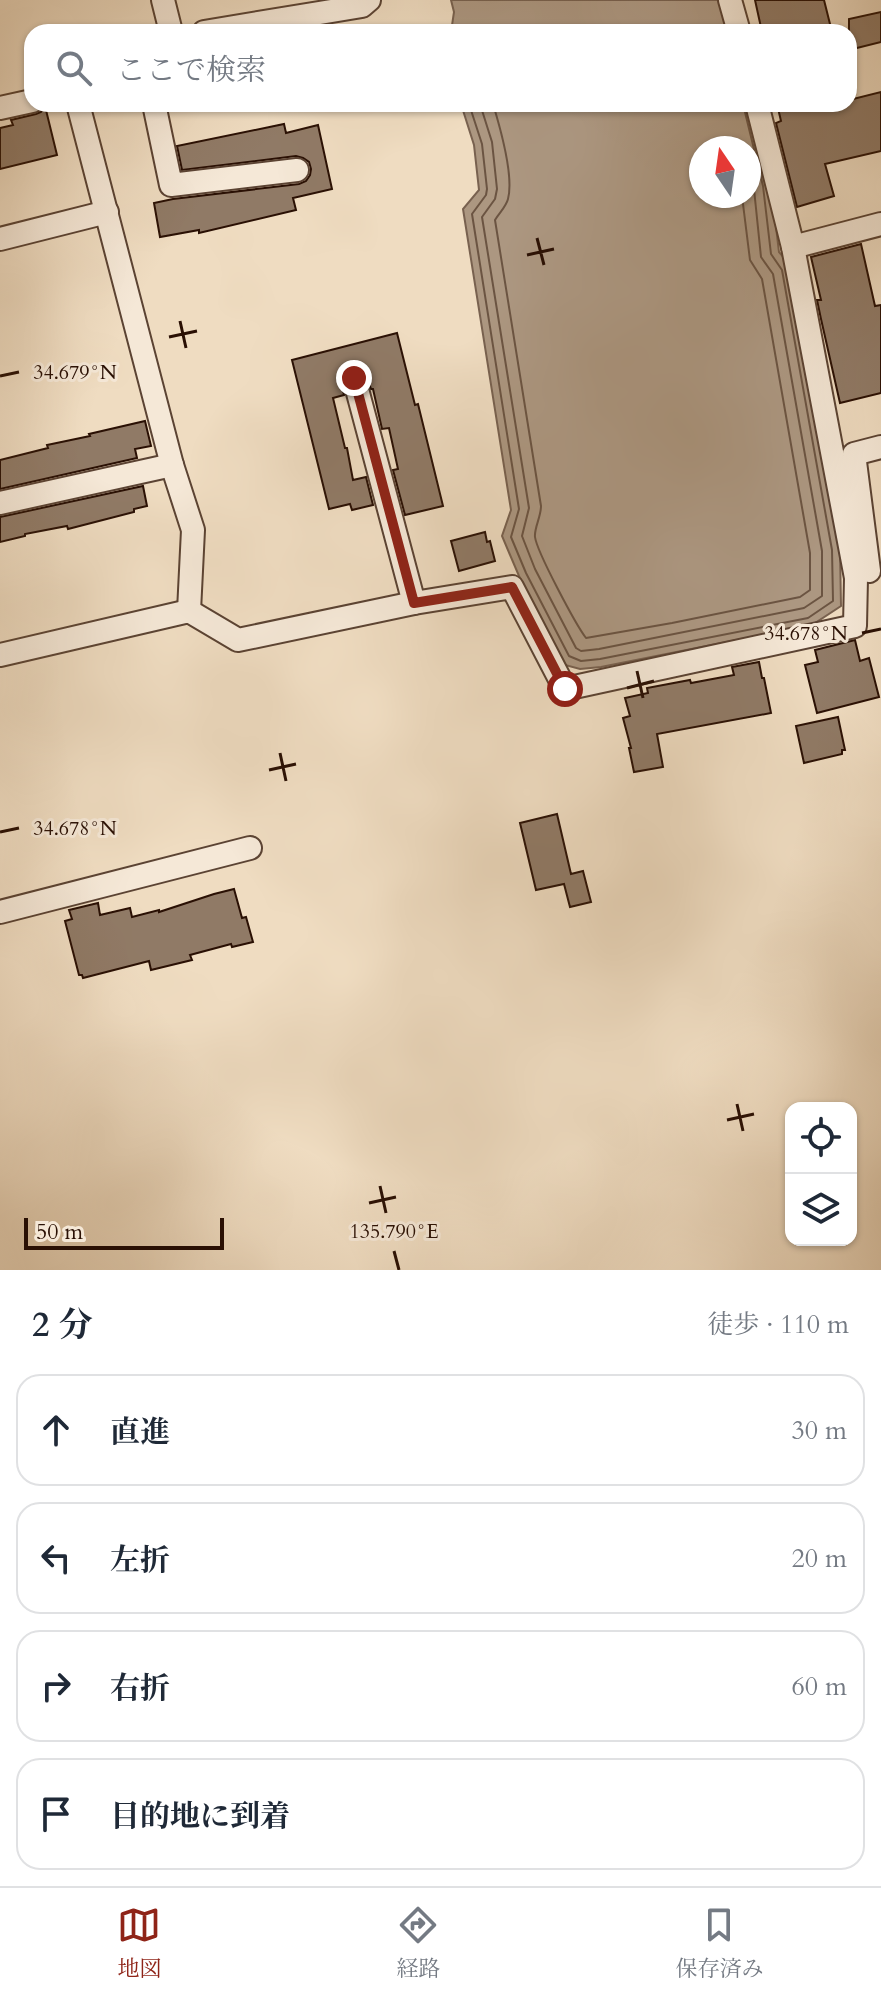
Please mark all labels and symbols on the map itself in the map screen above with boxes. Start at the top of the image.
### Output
north arrow [689,136,761,208]
text: 34.679°N [33,359,117,386]
route end [336,360,372,396]
text: 34.678°N [764,620,848,647]
route start [547,671,583,707]
text: 34.678°N [33,815,117,842]
scale bar [24,1214,224,1250]
text: 135.790°E [349,1218,439,1245]

